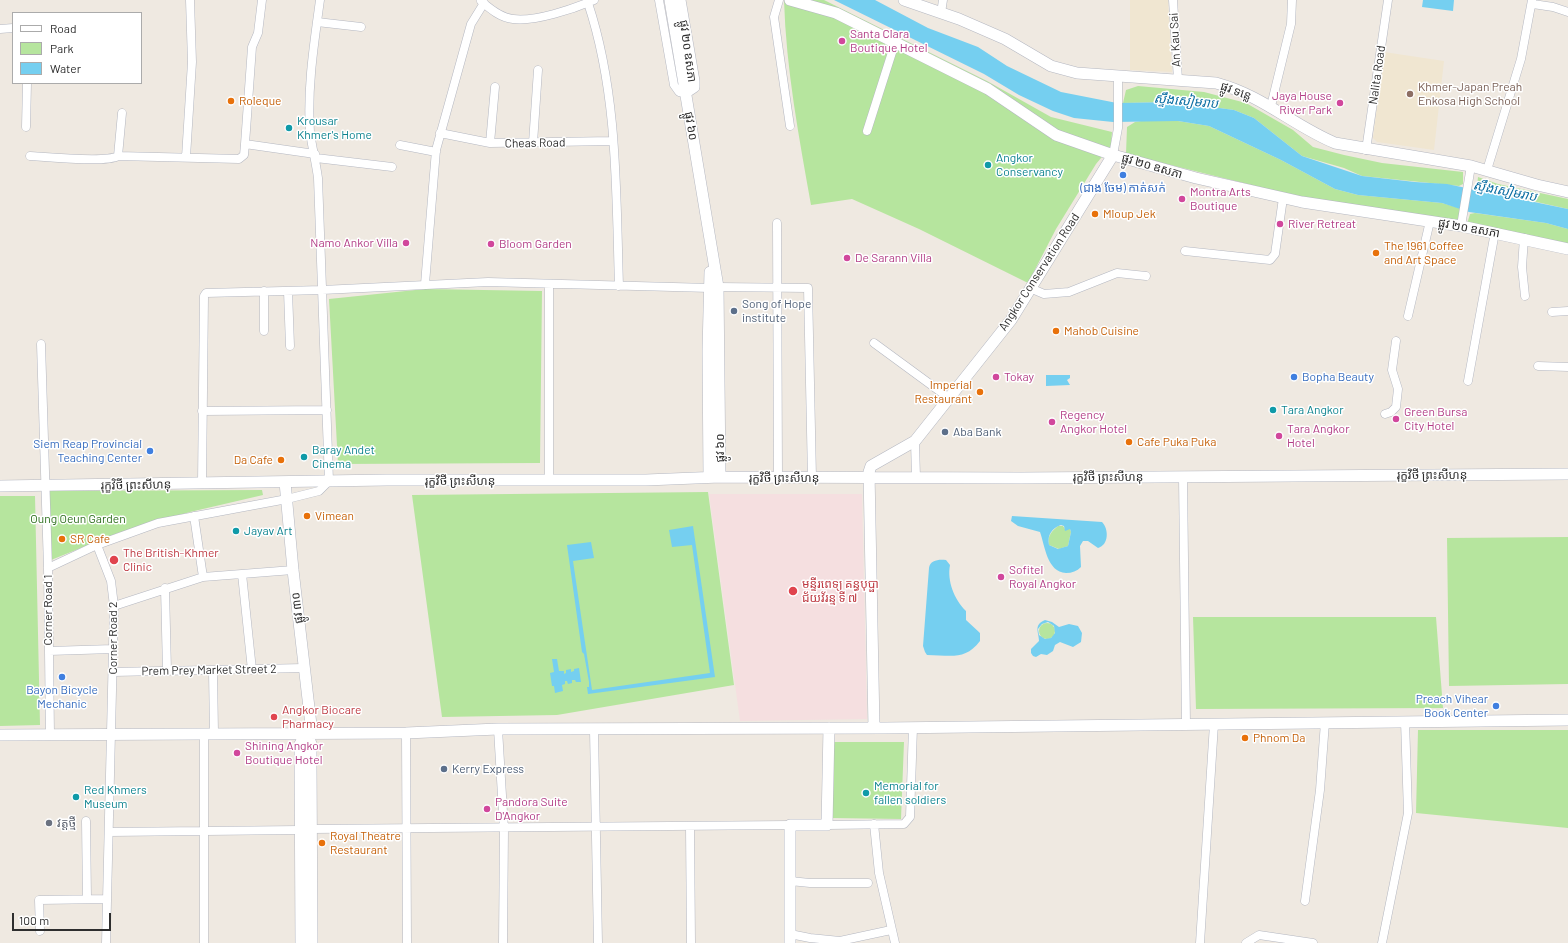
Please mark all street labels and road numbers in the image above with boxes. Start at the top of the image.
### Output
street label: An Kau Sai [1166,12,1184,68]
street label: ផ្លូវ ២០ ឧសភា [676,19,700,83]
street label: Nalita Road [1366,45,1388,105]
street label: ផ្លូវ ទន្លេ [1218,79,1254,103]
street label: ផ្លូវ ៦០ [682,110,700,142]
street label: Cheas Road [504,135,566,151]
street label: ផ្លូវ ២០ ឧសភា [1120,150,1184,182]
street label: Angkor Conservation Road [996,210,1082,334]
street label: ផ្លូវ ២០ ឧសភា [1437,215,1501,241]
street label: ផ្លូវ ៦០ [713,433,727,463]
street label: រុក្ខវិថី ព្រះសីហនុ [1397,468,1467,482]
street label: រុក្ខវិថី ព្រះសីហនុ [1073,470,1143,484]
street label: រុក្ខវិថី ព្រះសីហនុ [749,471,819,485]
street label: រុក្ខវិថី ព្រះសីហនុ [425,474,495,488]
street label: រុក្ខវិថី ព្រះសីហនុ [101,477,171,493]
street label: Corner Road 1 [41,575,55,645]
street label: ផ្លូវ ៣០ [288,591,306,625]
street label: Corner Road 2 [106,601,120,675]
street label: Prem Prey Market Street 2 [141,662,277,678]

